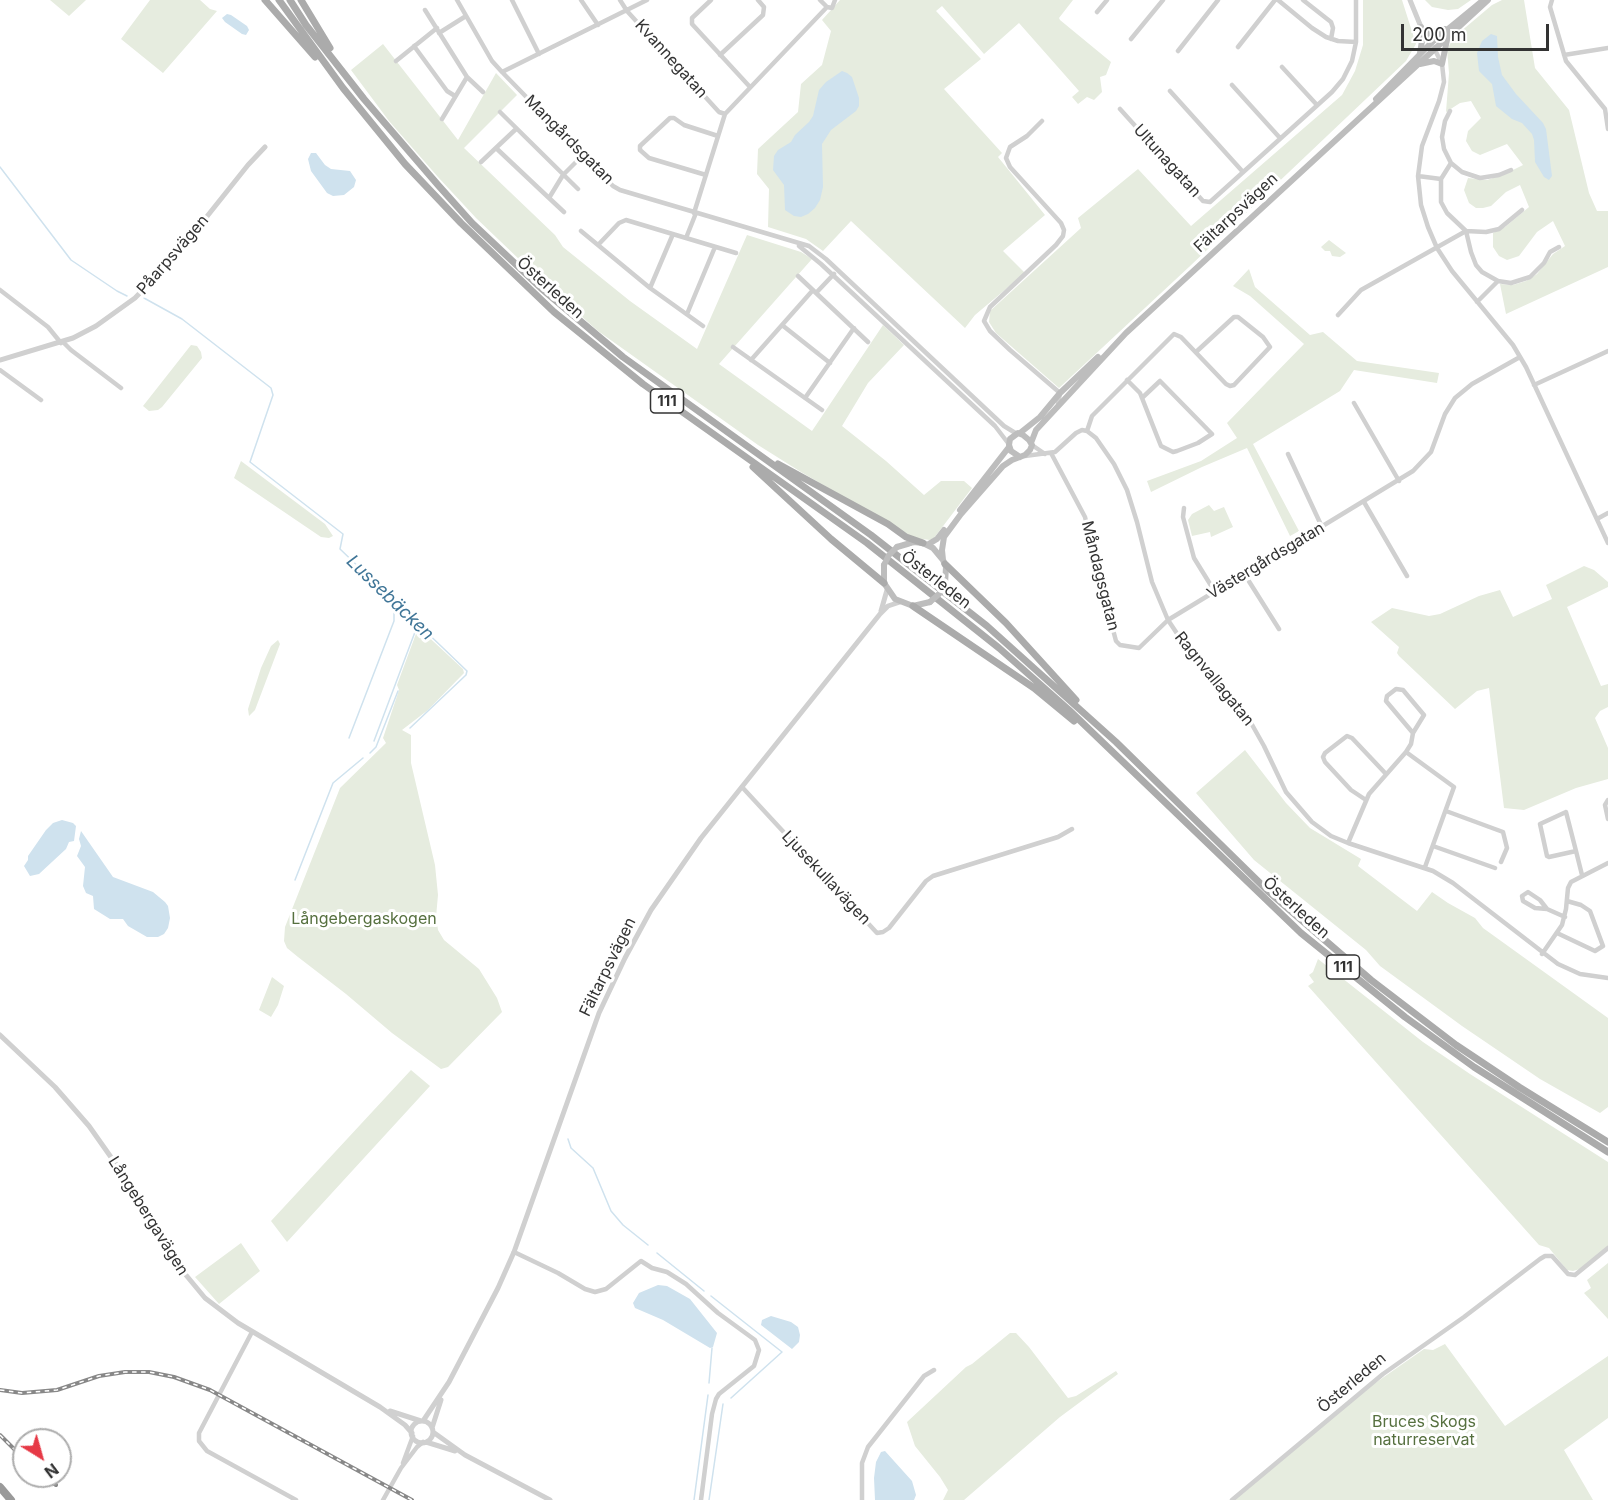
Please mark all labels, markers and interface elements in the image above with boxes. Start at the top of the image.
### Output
scale bar [1404,12,1552,50]
street label: Kvannegatan [631,16,711,102]
text: 200 m [1412,24,1467,45]
street label: Mangårdsgatan [520,91,618,189]
street label: Ultunagatan [1129,121,1205,201]
street label: Fältarpsvägen [1190,169,1282,257]
street label: Påarpsvägen [133,211,213,299]
street label: Österleden [513,253,587,323]
road number: 111 [650,389,684,413]
street label: Västergårdsgatan [1204,518,1328,604]
street label: Måndagsgatan [1077,519,1123,633]
street label: Österleden [897,547,975,613]
water label: Lussebäcken [342,551,438,645]
street label: Ragnvallagatan [1170,628,1258,730]
street label: Ljusekullavägen [778,827,874,929]
street label: Österleden [1259,873,1333,943]
park label: Långebergaskogen [291,909,437,929]
street label: Fältarpsvägen [576,915,640,1019]
road number: 111 [1326,955,1360,979]
street label: Långebergavägen [104,1153,192,1279]
street label: Österleden [1314,1349,1390,1417]
park label: Bruces Skogs naturreservat [1372,1412,1476,1450]
north arrow [12,1428,72,1488]
text: N [41,1459,63,1482]

